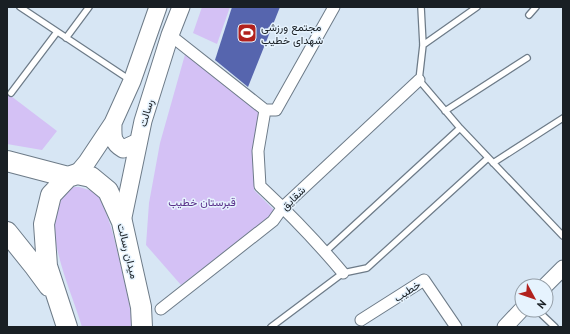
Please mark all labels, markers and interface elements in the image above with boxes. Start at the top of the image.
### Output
place label: مجتمع ورزشی شهدای خطیب [261,20,324,47]
sports icon: مجتمع ورزشی شهدای خطیب [236,22,258,44]
street label: رسالت [135,97,157,128]
street label: شقایق [278,183,308,213]
park label: قبرستان خطیب [168,195,236,209]
street label: میدان رسالت [114,222,142,280]
street label: خطیب [391,277,423,305]
north arrow [514,278,554,318]
text: N [534,297,549,312]

